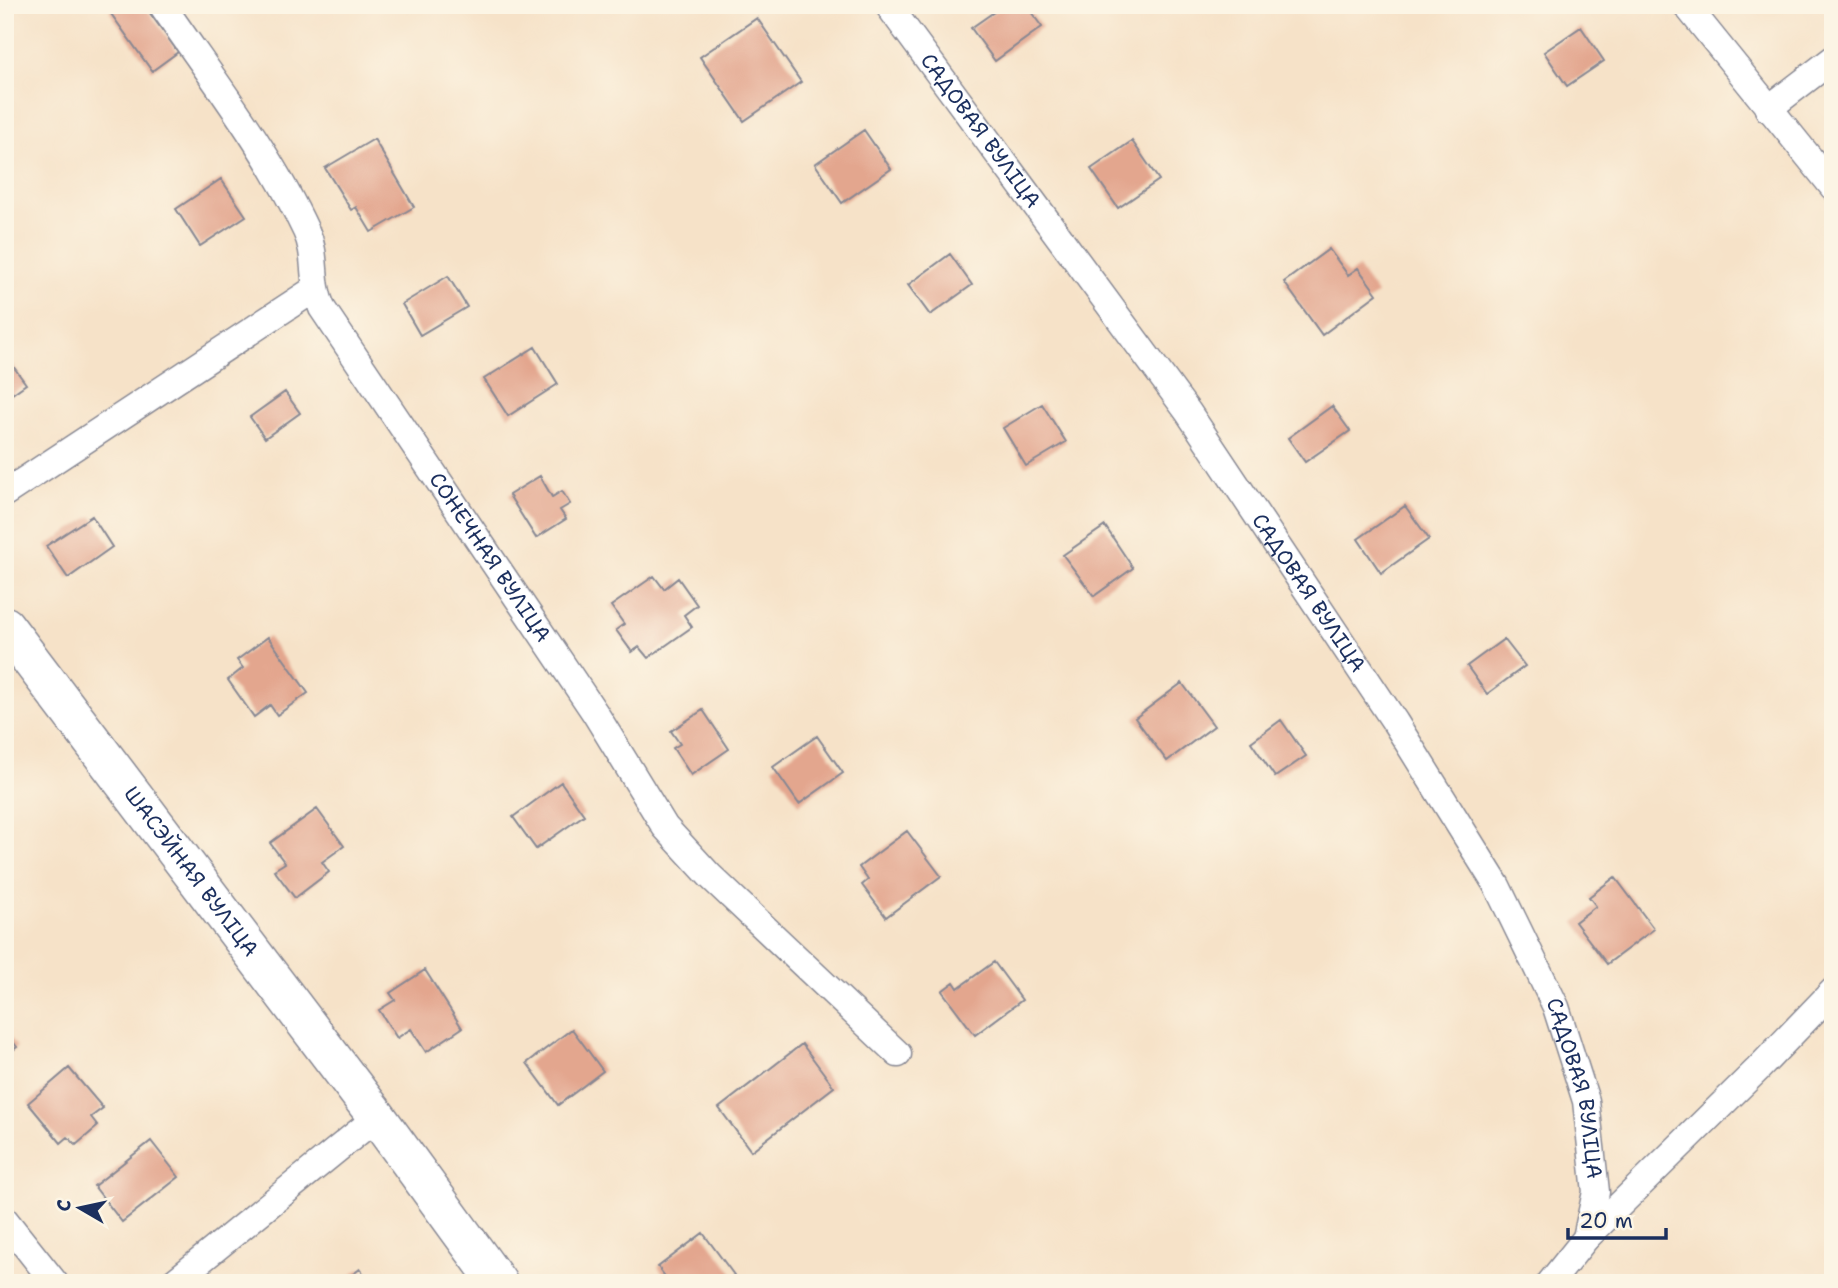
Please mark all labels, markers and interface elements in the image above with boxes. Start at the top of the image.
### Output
street label: САДОВАЯ ВУЛІЦА [914,48,1047,214]
street label: СОНЕЧНАЯ ВУЛІЦА [423,467,557,648]
street label: САДОВАЯ ВУЛІЦА [1246,508,1372,678]
street label: ШАСЭЙНАЯ ВУЛІЦА [117,781,265,962]
street label: САДОВАЯ ВУЛІЦА [1539,993,1608,1180]
north arrow [46,1172,116,1242]
scale bar [1568,1197,1666,1241]
text: С [50,1198,77,1213]
text: 20 m [1579,1207,1633,1235]

